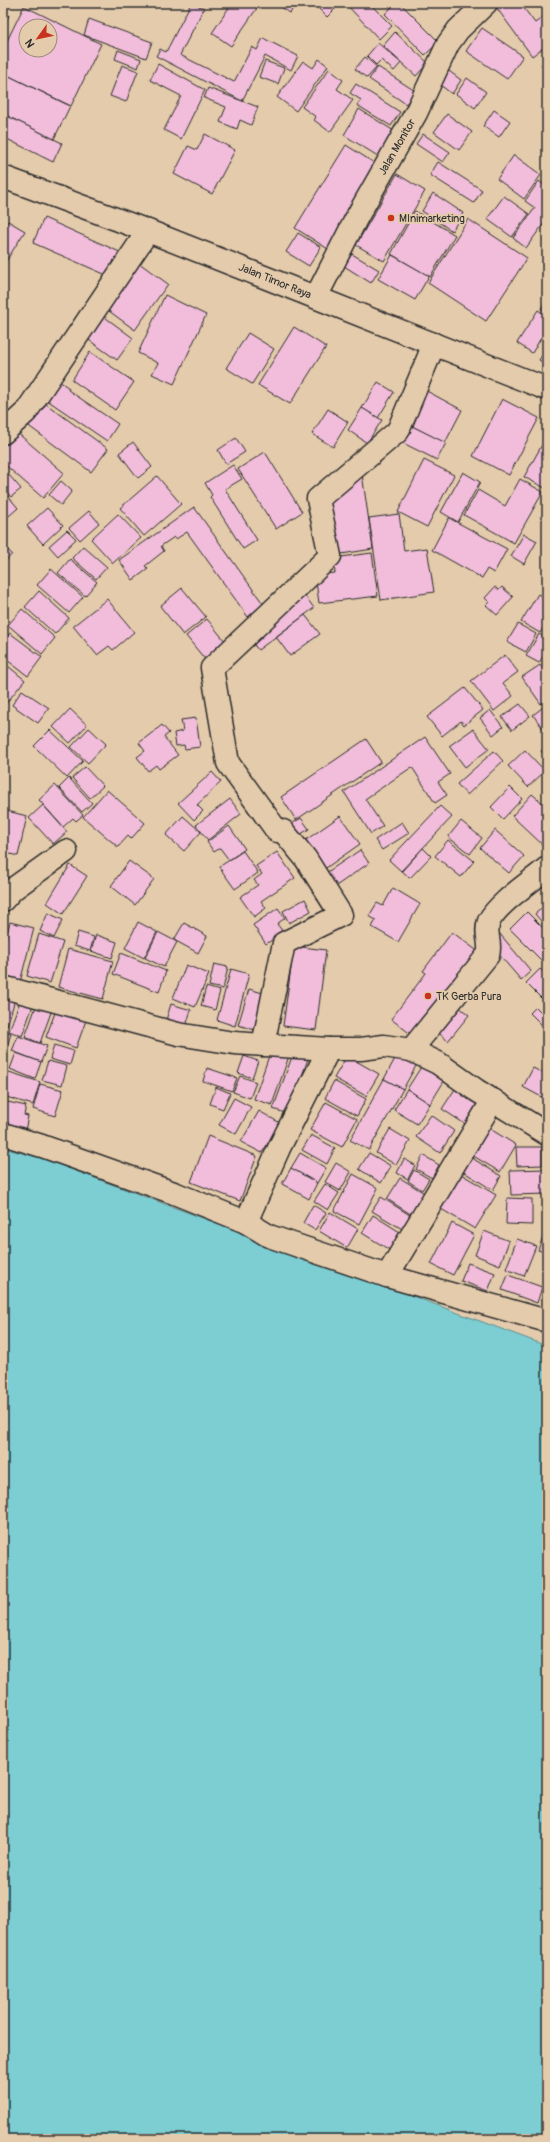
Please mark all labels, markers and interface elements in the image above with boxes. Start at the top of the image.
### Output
north arrow [18,18,58,58]
text: N [22,36,38,50]
street label: Jalan Monitor [376,117,418,177]
place label: MInimarketing [399,212,465,225]
marker: MInimarketing [386,213,396,223]
street label: Jalan Timor Raya [237,260,313,302]
place label: TK Gerba Pura [436,990,501,1003]
marker: TK Gerba Pura [423,991,433,1001]

